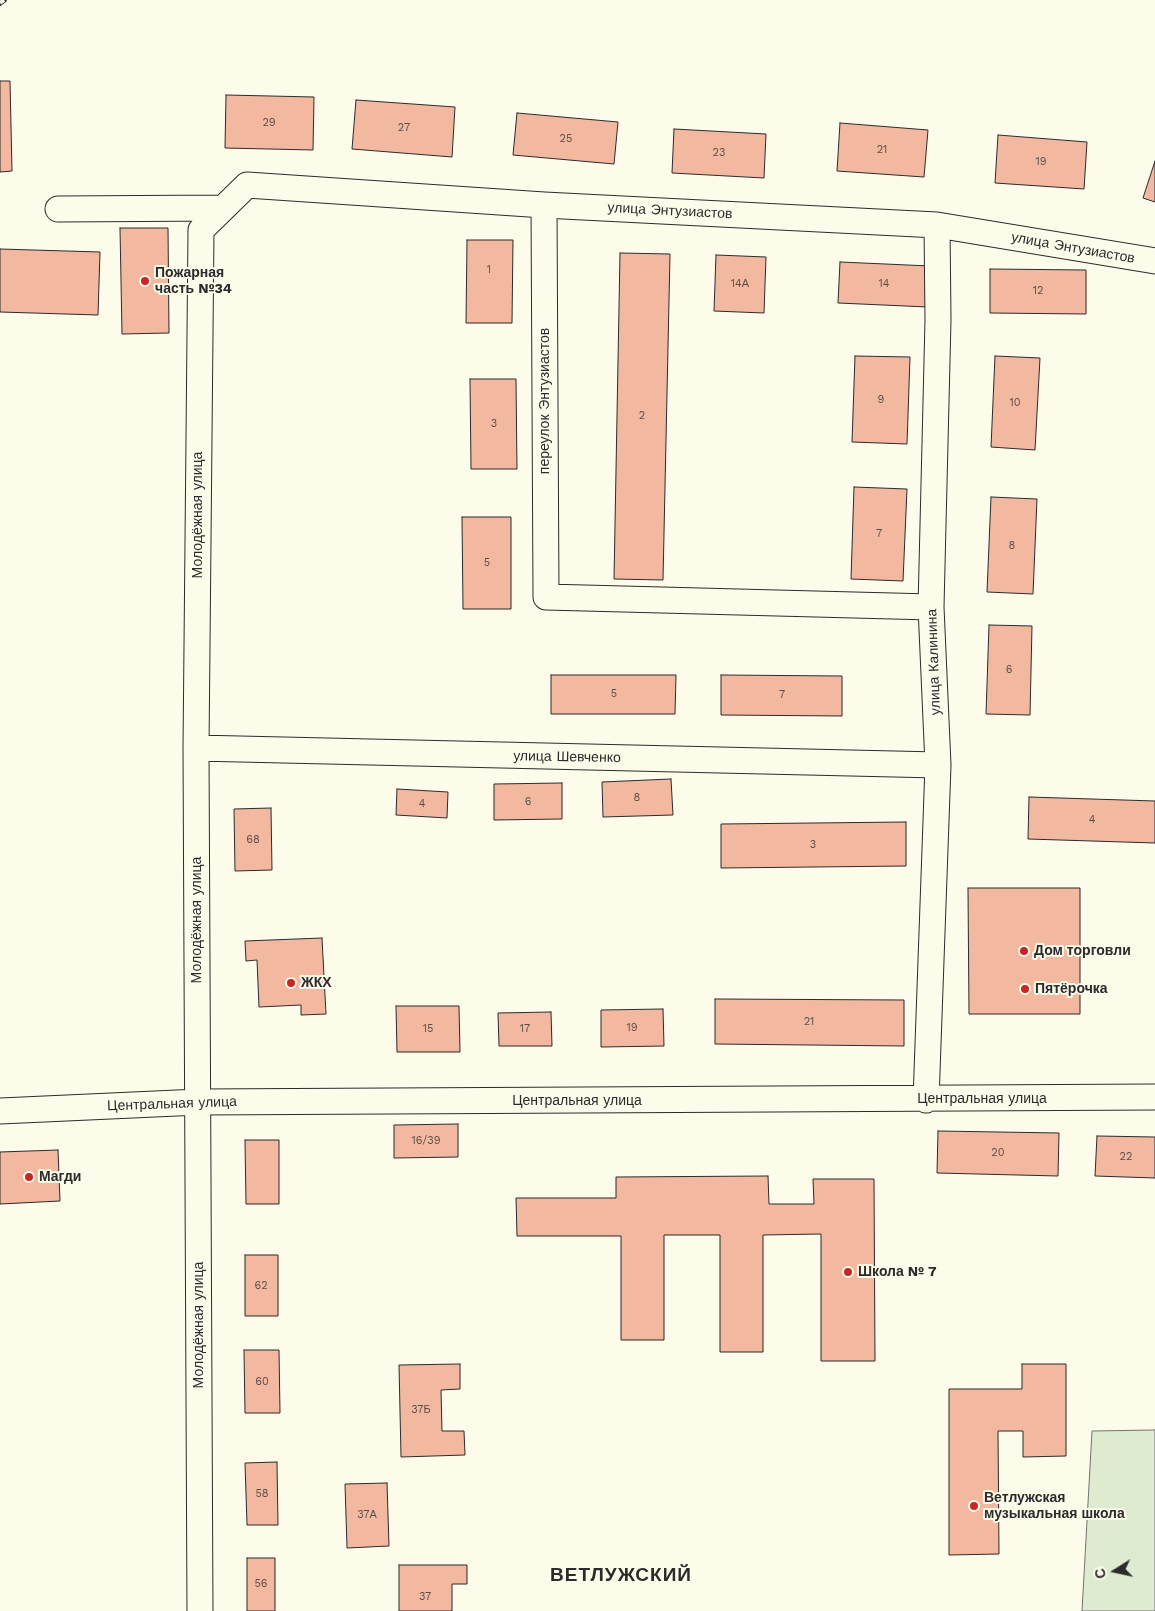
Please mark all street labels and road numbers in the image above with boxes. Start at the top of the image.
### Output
street label: улица Энтузиастов [607,199,733,223]
street label: улица Энтузиастов [1010,229,1136,267]
street label: переулок Энтузиастов [537,328,553,474]
street label: Молодёжная улица [190,452,206,578]
street label: улица Калинина [924,609,944,715]
street label: улица Шевченко [513,748,621,766]
street label: Молодёжная улица [189,857,205,983]
street label: Центральная улица [917,1091,1047,1107]
street label: Центральная улица [107,1093,237,1115]
street label: Центральная улица [512,1093,642,1109]
street label: Молодёжная улица [191,1262,207,1388]

